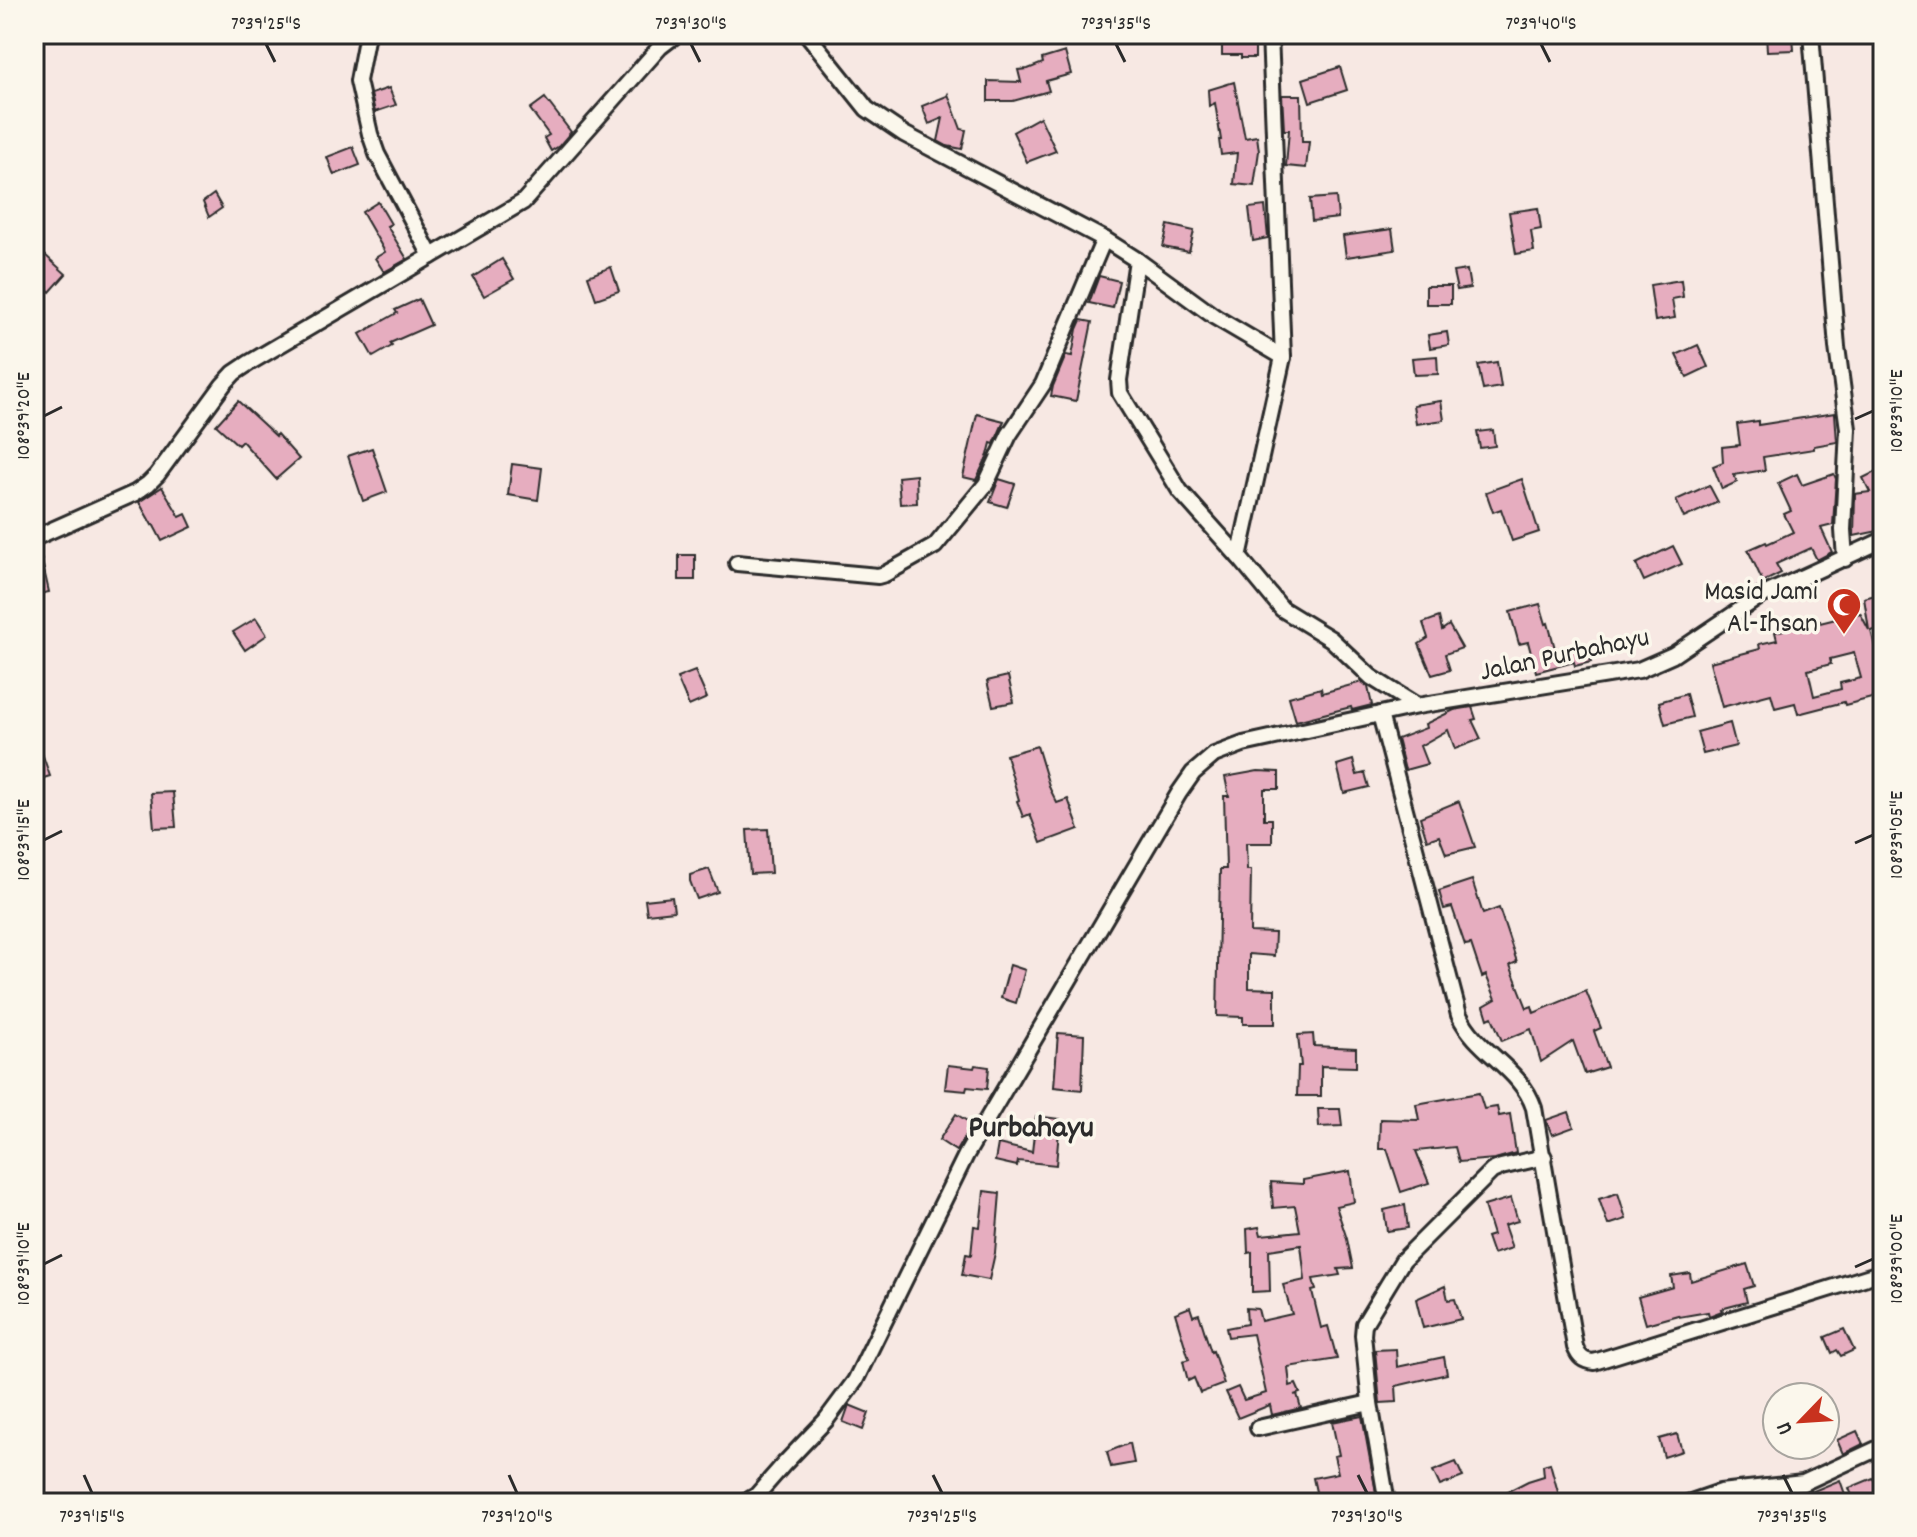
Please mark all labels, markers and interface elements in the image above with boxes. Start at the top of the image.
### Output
text: 7°39'25"S [231,11,301,39]
text: 7°39'30"S [655,11,727,39]
text: 7°39'35"S [1081,11,1151,39]
text: 7°39'40"S [1505,11,1577,39]
text: 108°39'10"E [1884,369,1912,453]
text: 108°39'20"E [11,372,39,460]
place label: Masid Jami Al-Ihsan [1704,574,1818,646]
mosque icon: Masid Jami Al-Ihsan [1825,586,1863,636]
street label: Jalan Purbahayu [1477,619,1653,694]
text: 108°39'05"E [1884,791,1912,879]
text: 108°39'15"E [11,799,39,881]
district label: Purbahayu [968,1107,1094,1153]
text: 108°39'00"E [1884,1214,1912,1304]
text: 108°39'10"E [11,1222,39,1306]
north arrow [1761,1381,1841,1461]
text: U [1770,1417,1802,1439]
text: 7°39'15"S [59,1504,125,1532]
text: 7°39'20"S [481,1504,553,1532]
text: 7°39'25"S [907,1504,977,1532]
text: 7°39'30"S [1331,1504,1403,1532]
text: 7°39'35"S [1757,1504,1827,1532]

